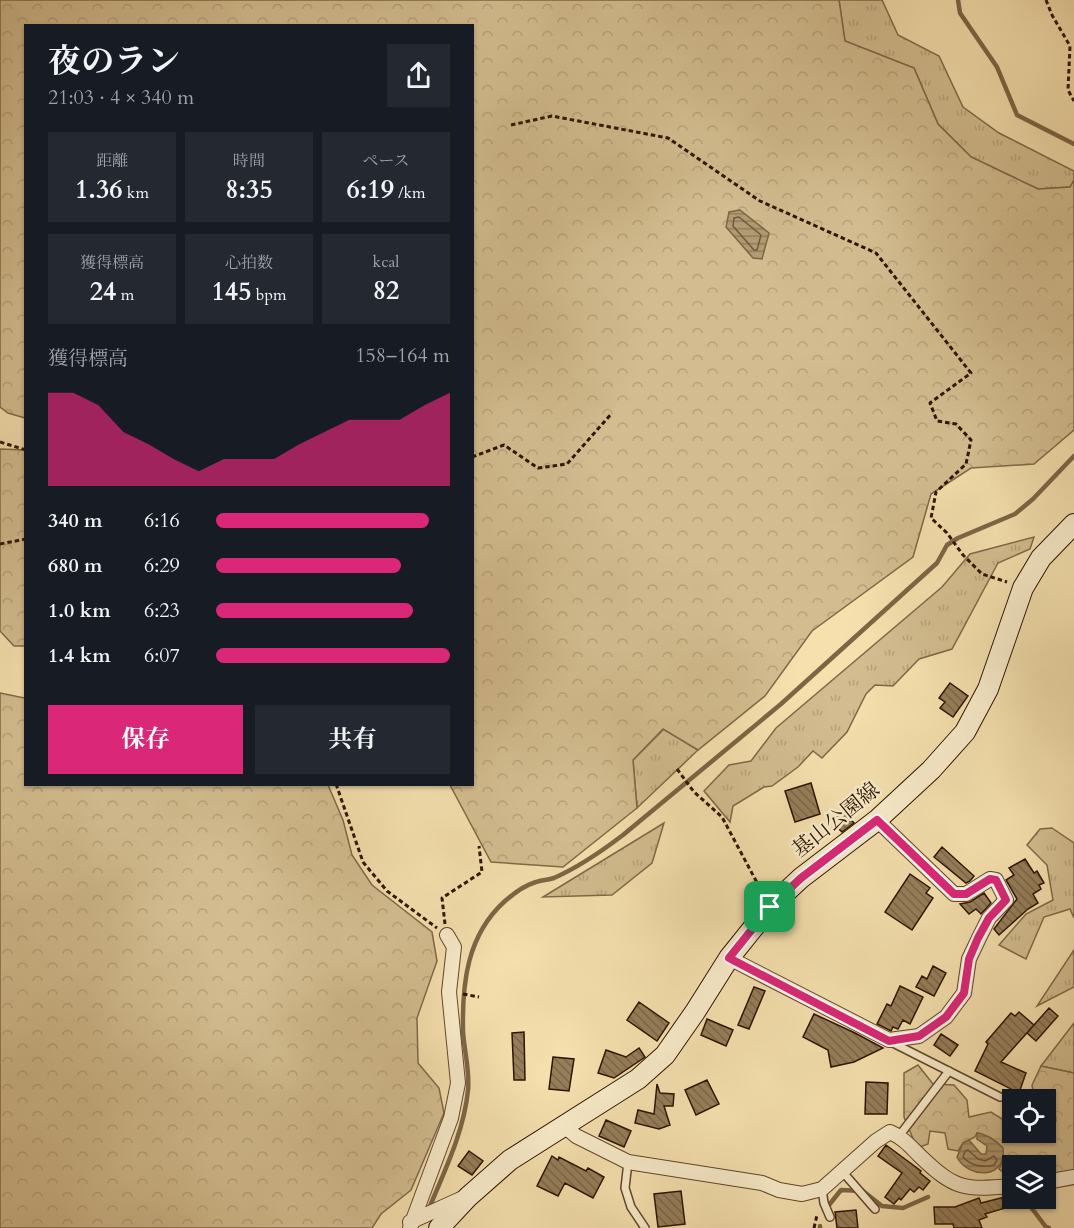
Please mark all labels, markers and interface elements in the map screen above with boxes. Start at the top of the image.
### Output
text: 夜のラン [48,39,180,84]
button: share [387,44,450,107]
text: 21:03 · 4 × 340 m [48,84,194,111]
text: 距離 [96,150,128,172]
text: 時間 [233,150,265,172]
text: ペース [362,150,410,172]
text: 1.36 [75,172,123,207]
text: 8:35 [225,172,273,207]
text: 6:19 [346,172,394,207]
text: km [123,182,149,204]
text: /km [394,182,426,204]
text: kcal [373,251,399,273]
text: 獲得標高 [80,252,144,274]
text: 心拍数 [225,252,273,274]
text: 82 [373,273,399,308]
text: 24 [90,274,116,309]
text: 145 [212,274,252,309]
text: m [116,284,134,306]
text: bpm [252,284,286,306]
text: 158–164 m [355,342,450,369]
text: 獲得標高 [48,345,128,372]
text: 340 m [48,507,103,534]
text: 6:16 [144,507,180,534]
text: 680 m [48,552,103,579]
text: 6:29 [144,552,180,579]
text: 1.0 km [48,597,111,624]
text: 6:23 [144,597,180,624]
text: 1.4 km [48,642,111,669]
text: 6:07 [144,642,180,669]
button: 保存 [48,705,243,774]
button: 共有 [255,705,450,774]
street label: 基山公園線 [786,776,886,864]
pin [744,881,795,932]
icon: arrive [753,890,786,923]
map controls [1002,1089,1056,1209]
button: locate [1002,1089,1056,1143]
button: layers [1002,1155,1056,1209]

